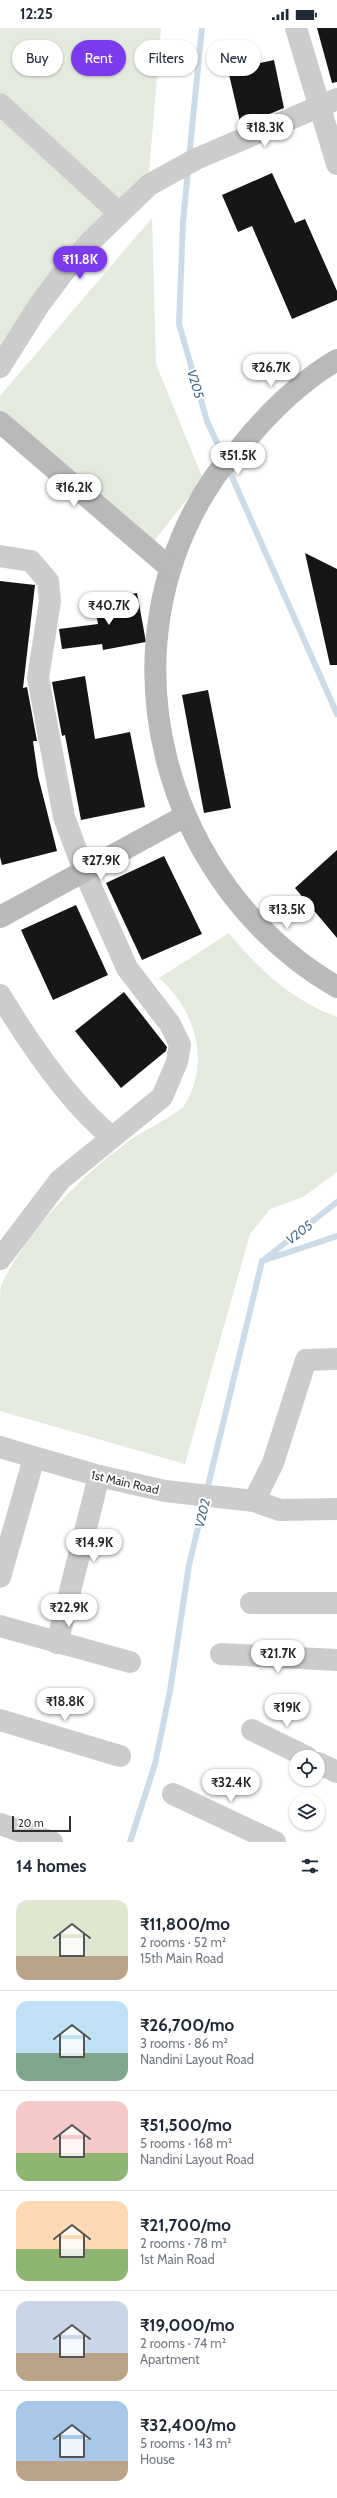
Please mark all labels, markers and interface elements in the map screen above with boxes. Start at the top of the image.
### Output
text: 12:25 [20,5,53,23]
chip: Buy [12,40,63,76]
chip: Rent [71,40,126,76]
chip: Filters [134,40,198,76]
chip: New [206,40,261,76]
pin: ₹18.3K [232,114,298,148]
text: ₹18.3K [246,119,284,135]
pin: ₹11.8K [47,246,113,280]
text: ₹11.8K [62,251,98,267]
pin: ₹26.7K [238,354,304,388]
text: ₹26.7K [252,359,290,375]
water label: V205 [184,368,208,401]
pin: ₹51.5K [205,442,271,476]
text: ₹51.5K [220,447,256,463]
pin: ₹16.2K [41,474,107,508]
text: ₹16.2K [55,479,93,495]
pin: ₹40.7K [76,592,142,626]
text: ₹40.7K [88,597,130,613]
pin: ₹27.9K [68,847,134,881]
text: ₹27.9K [82,852,120,868]
pin: ₹13.5K [254,896,320,930]
text: ₹13.5K [269,901,305,917]
water label: V205 [282,1216,316,1247]
street label: 1st Main Road [90,1467,160,1497]
water label: V202 [191,1497,213,1529]
pin: ₹14.9K [61,1529,127,1563]
text: ₹14.9K [75,1534,113,1550]
pin: ₹22.9K [36,1594,102,1628]
text: ₹22.9K [50,1599,89,1615]
pin: ₹21.7K [245,1640,311,1674]
text: ₹21.7K [260,1645,296,1661]
pin: ₹18.8K [32,1688,98,1722]
text: ₹18.8K [46,1693,84,1709]
pin: ₹19K [263,1694,311,1728]
text: ₹19K [273,1699,301,1715]
map controls [289,1750,325,1830]
button: locate [289,1750,325,1786]
pin: ₹32.4K [198,1769,264,1803]
text: ₹32.4K [211,1774,251,1790]
button: layers [289,1794,325,1830]
scale bar [12,1814,71,1833]
text: 20 m [18,1816,44,1830]
icon: filters [299,1855,321,1877]
text: 14 homes [16,1856,86,1876]
text: ₹11,800/mo [140,1914,230,1934]
icon: home [48,1916,96,1964]
text: 2 rooms · 52 m² [140,1934,226,1950]
text: 15th Main Road [140,1950,224,1966]
text: ₹26,700/mo [140,2015,234,2035]
icon: home [48,2017,96,2065]
text: 3 rooms · 86 m² [140,2035,228,2051]
text: Nandini Layout Road [140,2051,254,2067]
text: ₹51,500/mo [140,2115,232,2135]
icon: home [48,2117,96,2165]
text: 5 rooms · 168 m² [140,2135,232,2151]
text: Nandini Layout Road [140,2151,254,2167]
text: ₹21,700/mo [140,2215,231,2235]
icon: home [48,2217,96,2265]
text: 2 rooms · 78 m² [140,2235,227,2251]
text: 1st Main Road [140,2251,215,2267]
text: ₹19,000/mo [140,2315,235,2335]
icon: home [48,2317,96,2365]
text: 2 rooms · 74 m² [140,2335,226,2351]
text: Apartment [140,2351,200,2367]
text: ₹32,400/mo [140,2415,236,2435]
icon: home [48,2417,96,2465]
text: 5 rooms · 143 m² [140,2435,231,2451]
text: House [140,2451,175,2467]

